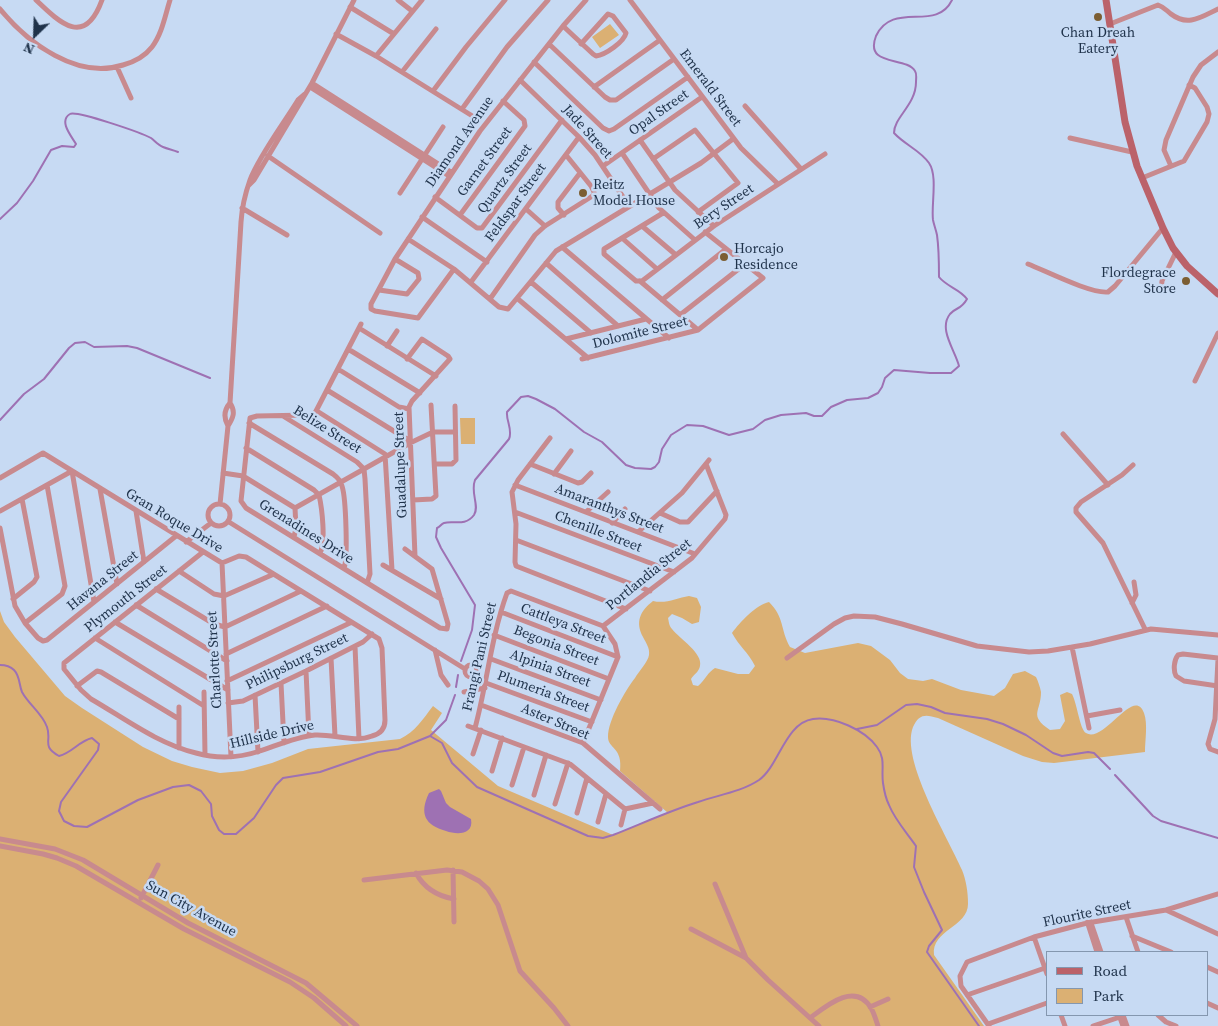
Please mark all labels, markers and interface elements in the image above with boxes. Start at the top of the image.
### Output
north arrow [10,10,60,60]
marker: Chan Dreah Eatery [1092,11,1104,23]
place label: Chan Dreah Eatery [1061,25,1135,58]
text: N [20,37,38,60]
street label: Emerald Street [675,46,745,130]
street label: Opal Street [626,86,692,140]
street label: Diamond Avenue [422,93,498,191]
street label: Jade Street [558,102,616,162]
street label: Garnet Street [454,124,516,200]
street label: Quartz Street [474,141,536,217]
street label: Feldspar Street [482,160,550,246]
place label: Reitz Model House [593,177,675,210]
street label: Bery Street [691,181,757,233]
marker: Reitz Model House [577,187,589,199]
place label: Horcajo Residence [734,241,798,274]
marker: Horcajo Residence [718,251,730,263]
place label: Flordegrace Store [1101,265,1176,298]
marker: Flordegrace Store [1180,275,1192,287]
street label: Dolomite Street [591,313,689,353]
street label: Belize Street [290,402,364,458]
street label: Guadalupe Street [391,411,411,519]
street label: Amaranthys Street [552,480,666,538]
street label: Gran Roque Drive [122,485,226,557]
street label: Grenadines Drive [255,496,357,568]
street label: Chenille Street [552,508,644,556]
street label: Portlandia Street [603,536,695,614]
street label: Havana Street [64,547,142,615]
street label: Plymouth Street [81,562,171,636]
street label: Cattleya Street [518,600,608,648]
street label: Frangi Pani Street [459,601,501,713]
street label: Charlotte Street [204,611,226,709]
street label: Begonia Street [511,622,601,670]
street label: Philipsburg Street [243,630,351,694]
street label: Alpinia Street [507,647,593,691]
street label: Plumeria Street [495,668,591,716]
street label: Aster Street [518,700,592,744]
street label: Hillside Drive [228,717,316,753]
street label: Sun City Avenue [143,877,239,941]
street label: Flourite Street [1042,897,1132,931]
legend [1046,951,1208,1016]
text: Road [1093,960,1127,981]
text: Park [1093,985,1124,1006]

